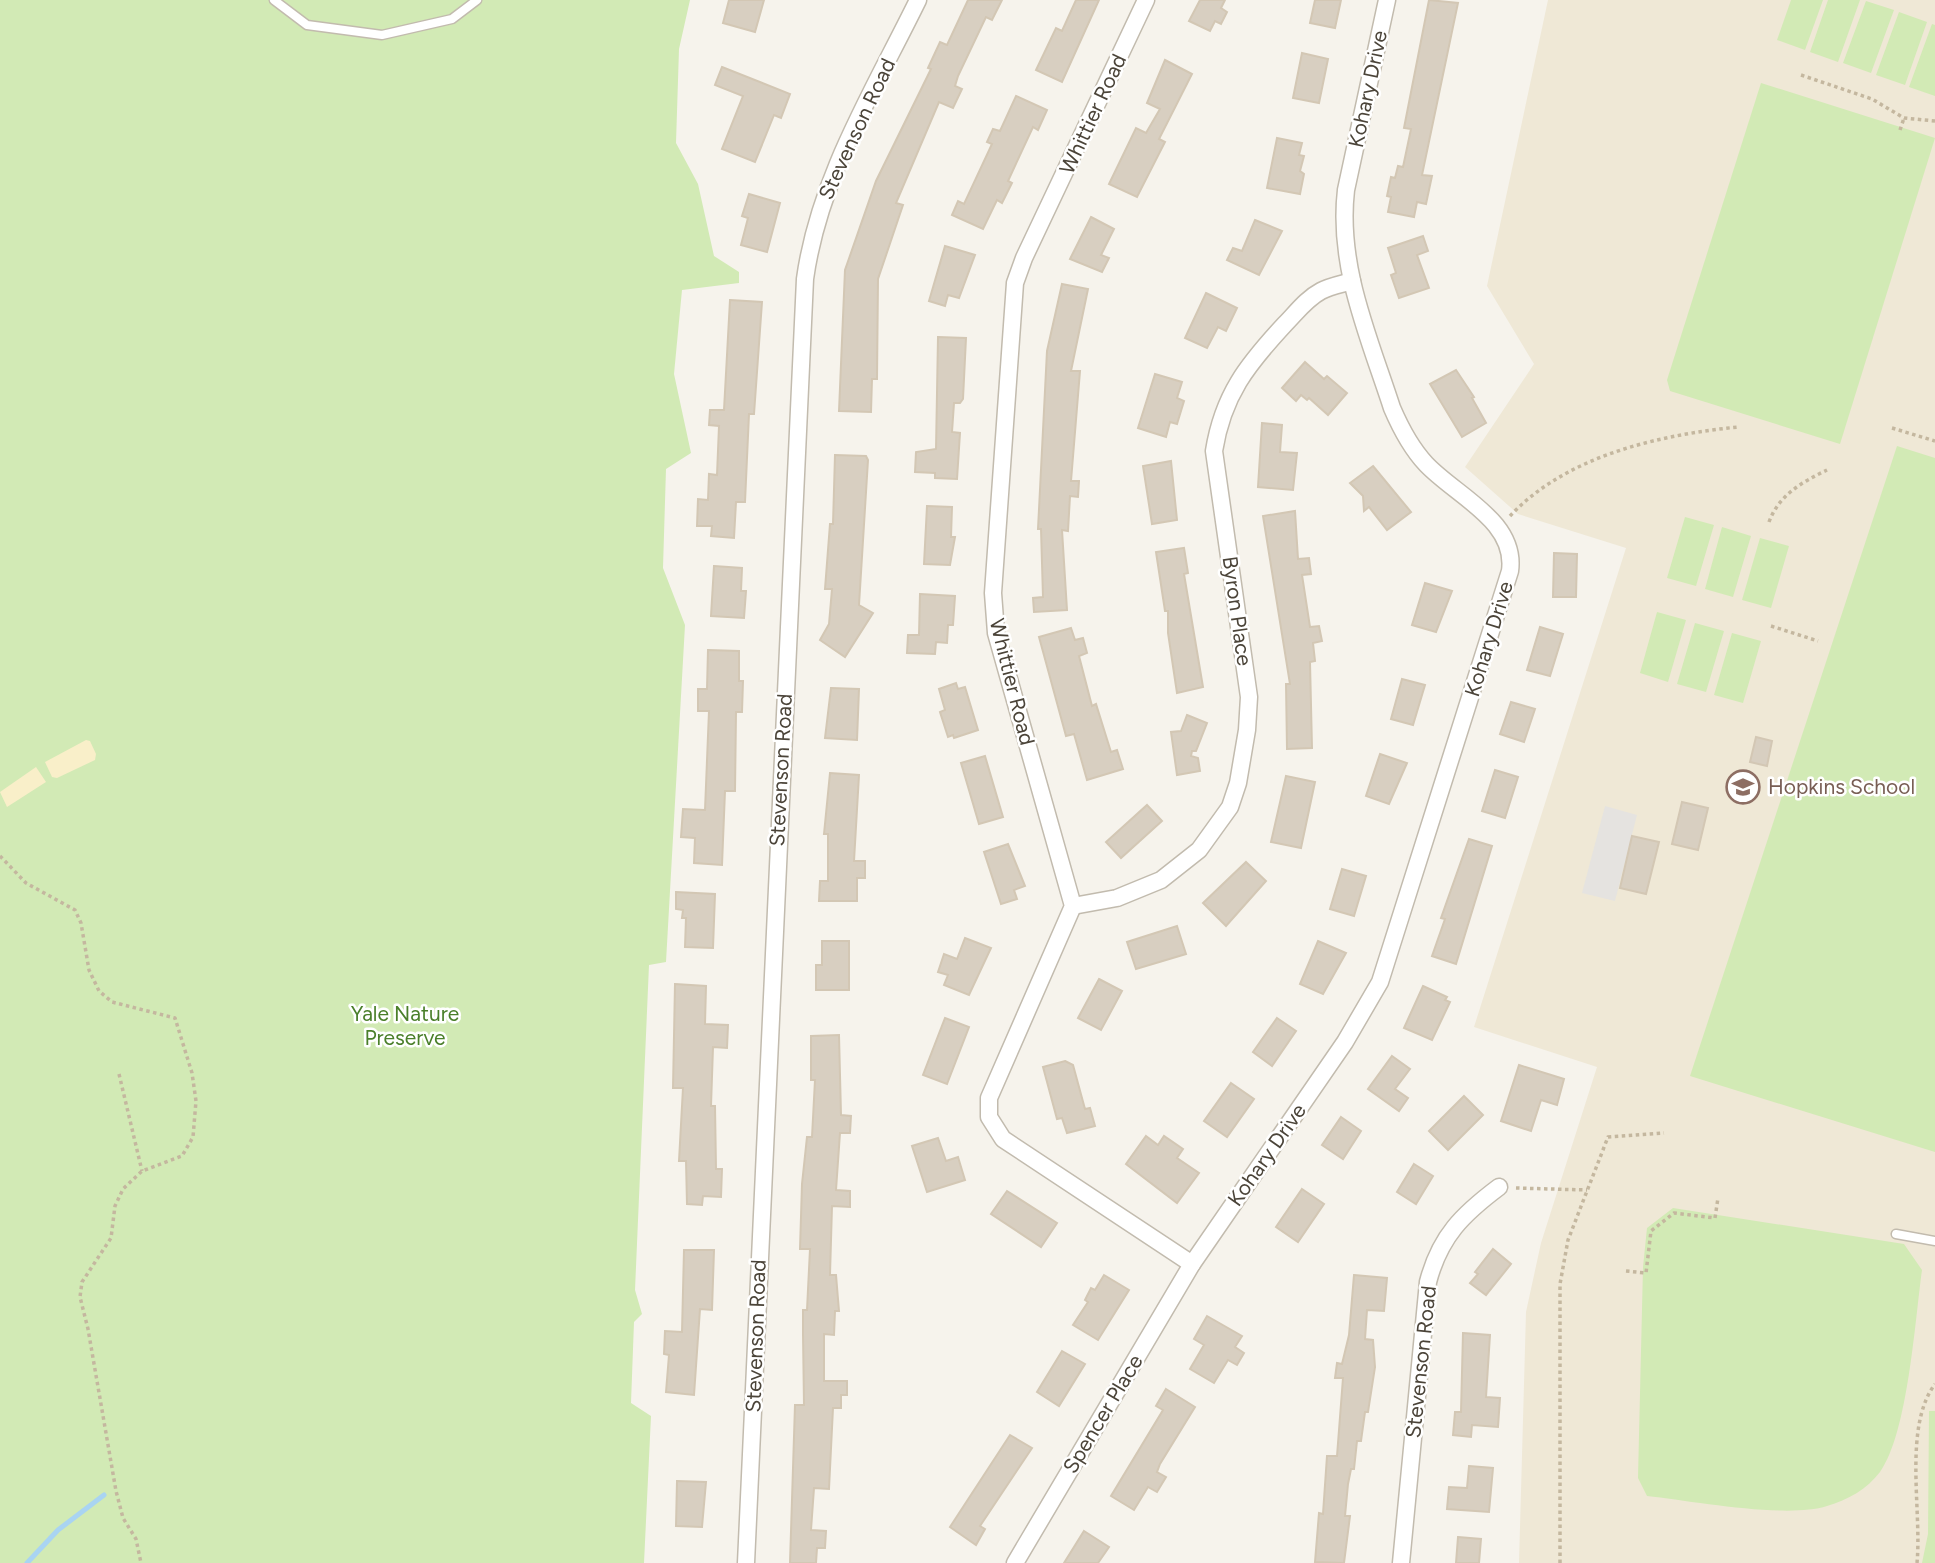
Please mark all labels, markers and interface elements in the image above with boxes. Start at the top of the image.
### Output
street label: Kohary Drive [1343,28,1392,150]
street label: Whittier Road [1054,50,1131,178]
street label: Stevenson Road [813,54,900,203]
street label: Byron Place [1217,555,1258,667]
street label: Kohary Drive [1459,578,1518,699]
street label: Whittier Road [985,616,1040,748]
street label: Stevenson Road [764,693,797,847]
school or university icon: Hopkins School [1724,768,1762,806]
place label: Hopkins School [1768,774,1915,799]
park label: Yale Nature Preserve [351,1001,459,1050]
street label: Kohary Drive [1222,1099,1311,1211]
street label: Stevenson Road [740,1259,771,1413]
street label: Stevenson Road [1400,1285,1441,1439]
street label: Spencer Place [1057,1350,1148,1478]

